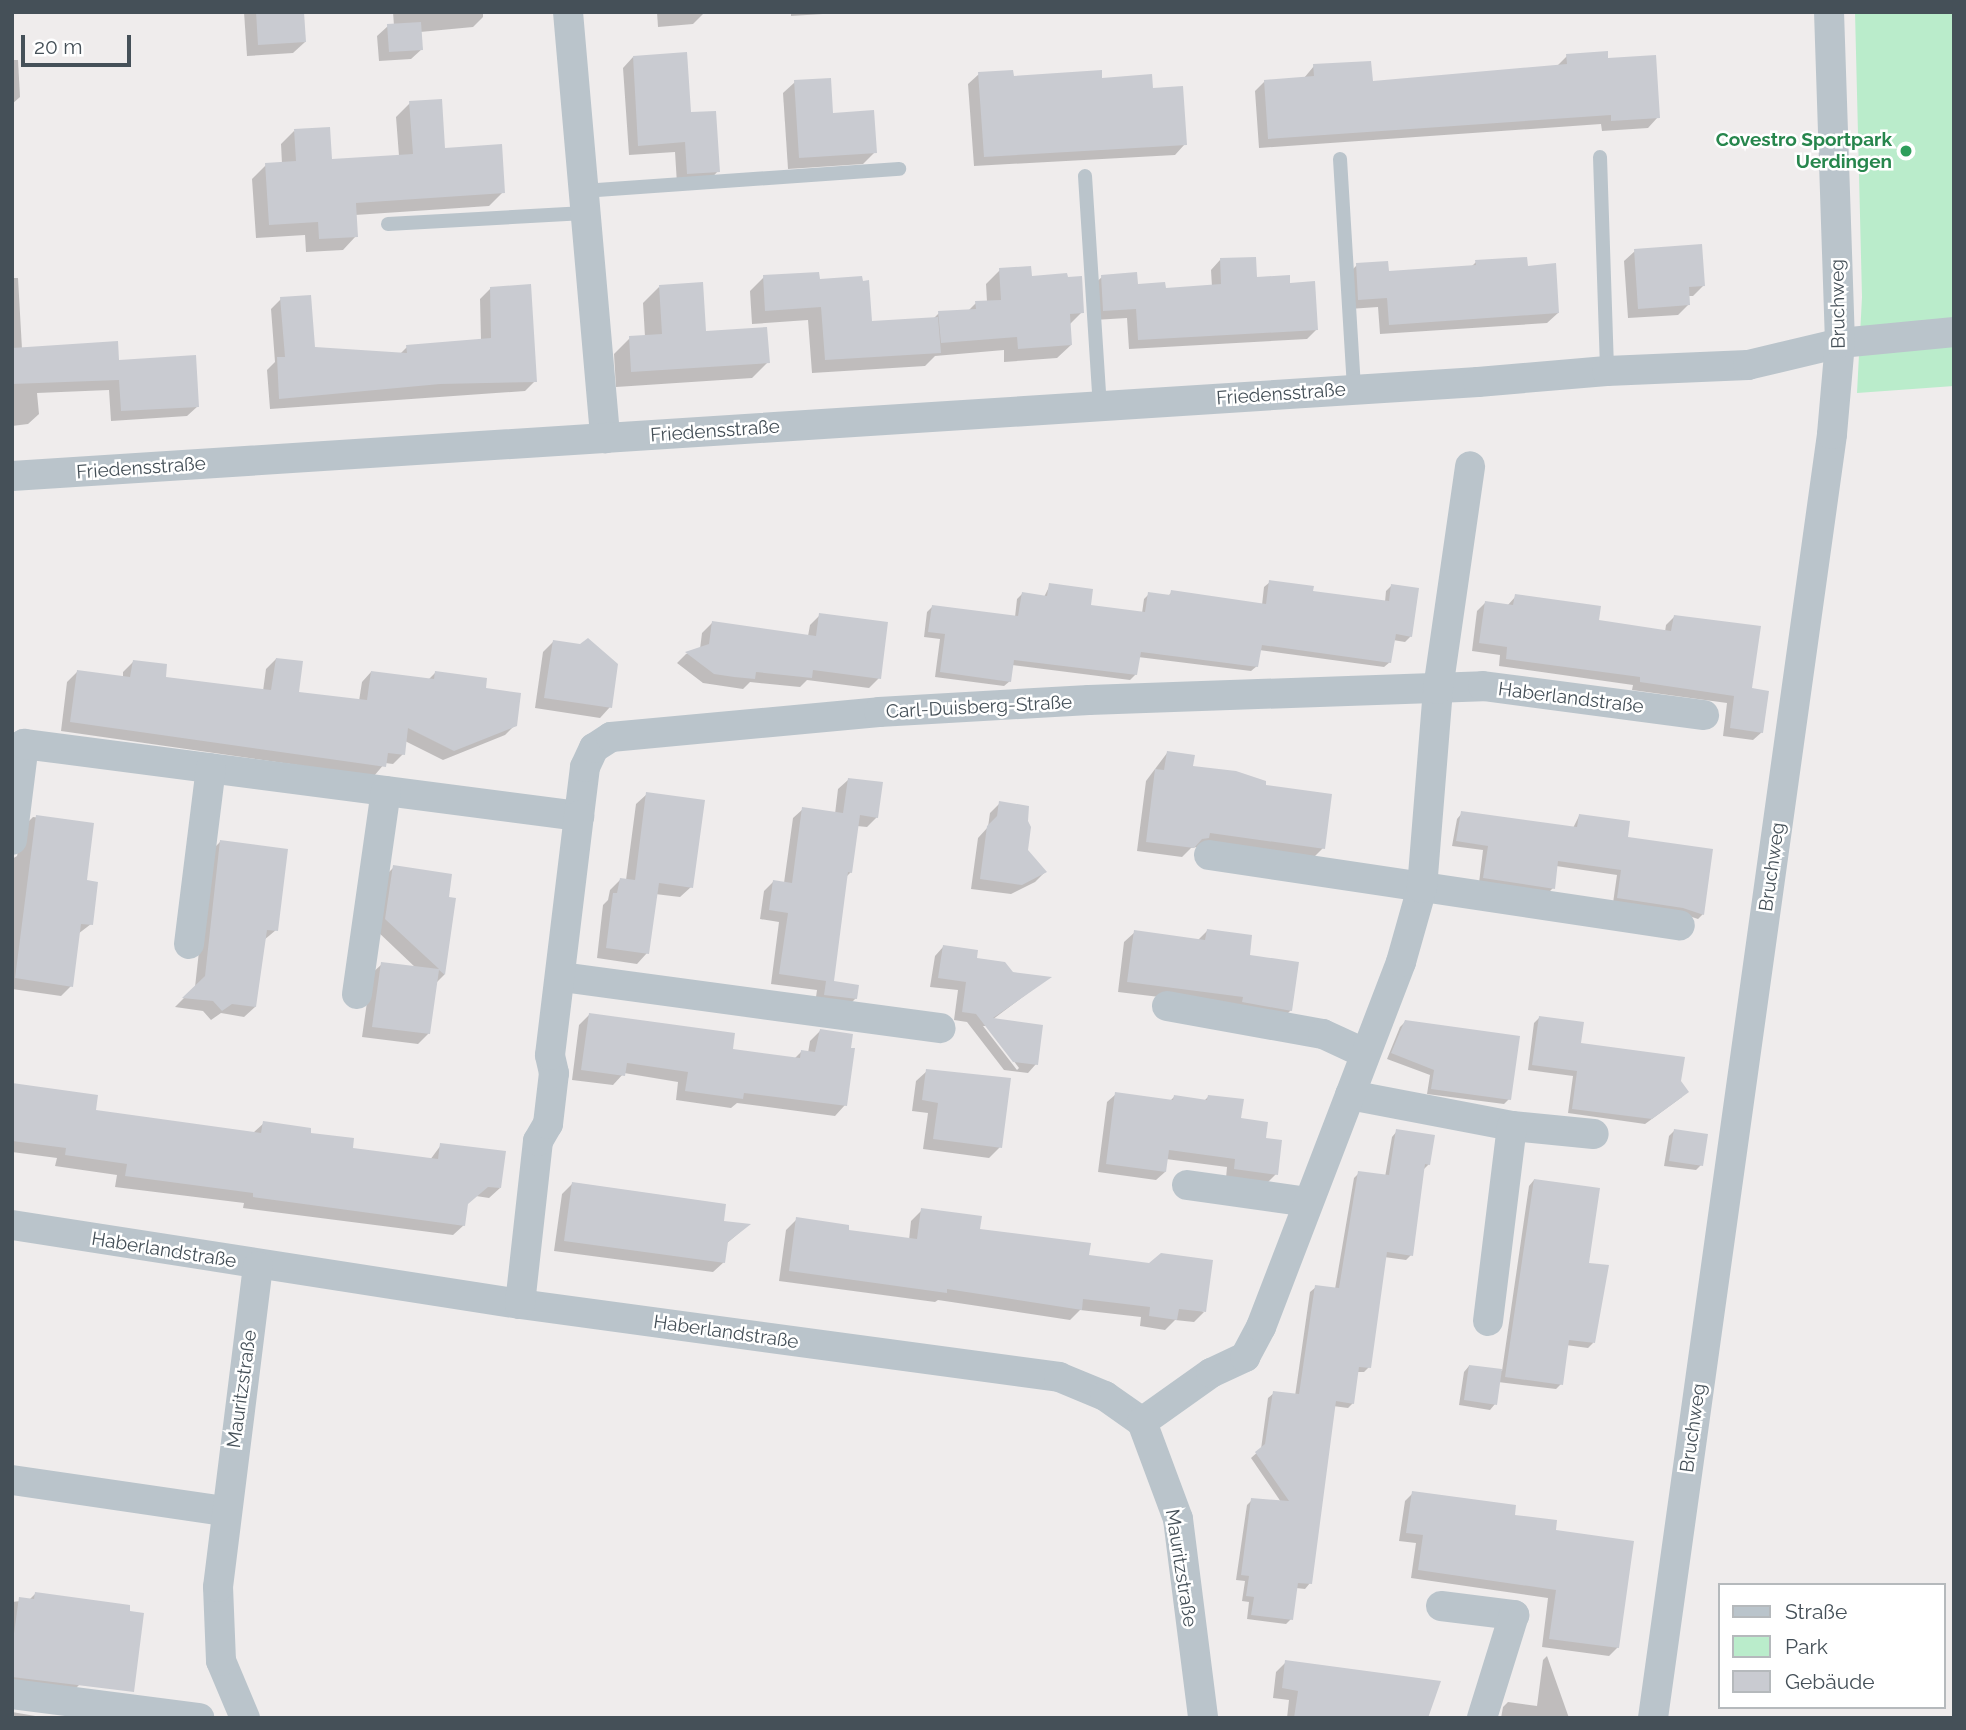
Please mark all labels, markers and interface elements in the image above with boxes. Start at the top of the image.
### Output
scale bar [24,21,135,65]
text: 20 m [34,34,82,59]
place label: Covestro Sportpark Uerdingen [1716,129,1892,173]
marker: Covestro Sportpark Uerdingen [1898,143,1914,159]
street label: Bruchweg [1826,259,1850,349]
street label: Friedensstraße [1215,378,1347,410]
street label: Friedensstraße [649,415,781,447]
street label: Friedensstraße [75,452,207,484]
street label: Haberlandstraße [1497,678,1645,718]
street label: Carl-Duisberg-Straße [885,691,1073,723]
street label: Bruchweg [1754,821,1790,913]
street label: Haberlandstraße [90,1227,238,1273]
street label: Haberlandstraße [652,1311,800,1353]
street label: Mauritzstraße [222,1329,262,1449]
street label: Bruchweg [1675,1382,1711,1474]
street label: Mauritzstraße [1160,1508,1202,1628]
legend [1717,1583,1945,1709]
text: Straße [1785,1599,1847,1624]
text: Park [1785,1634,1828,1659]
text: Gebäude [1785,1669,1875,1694]

